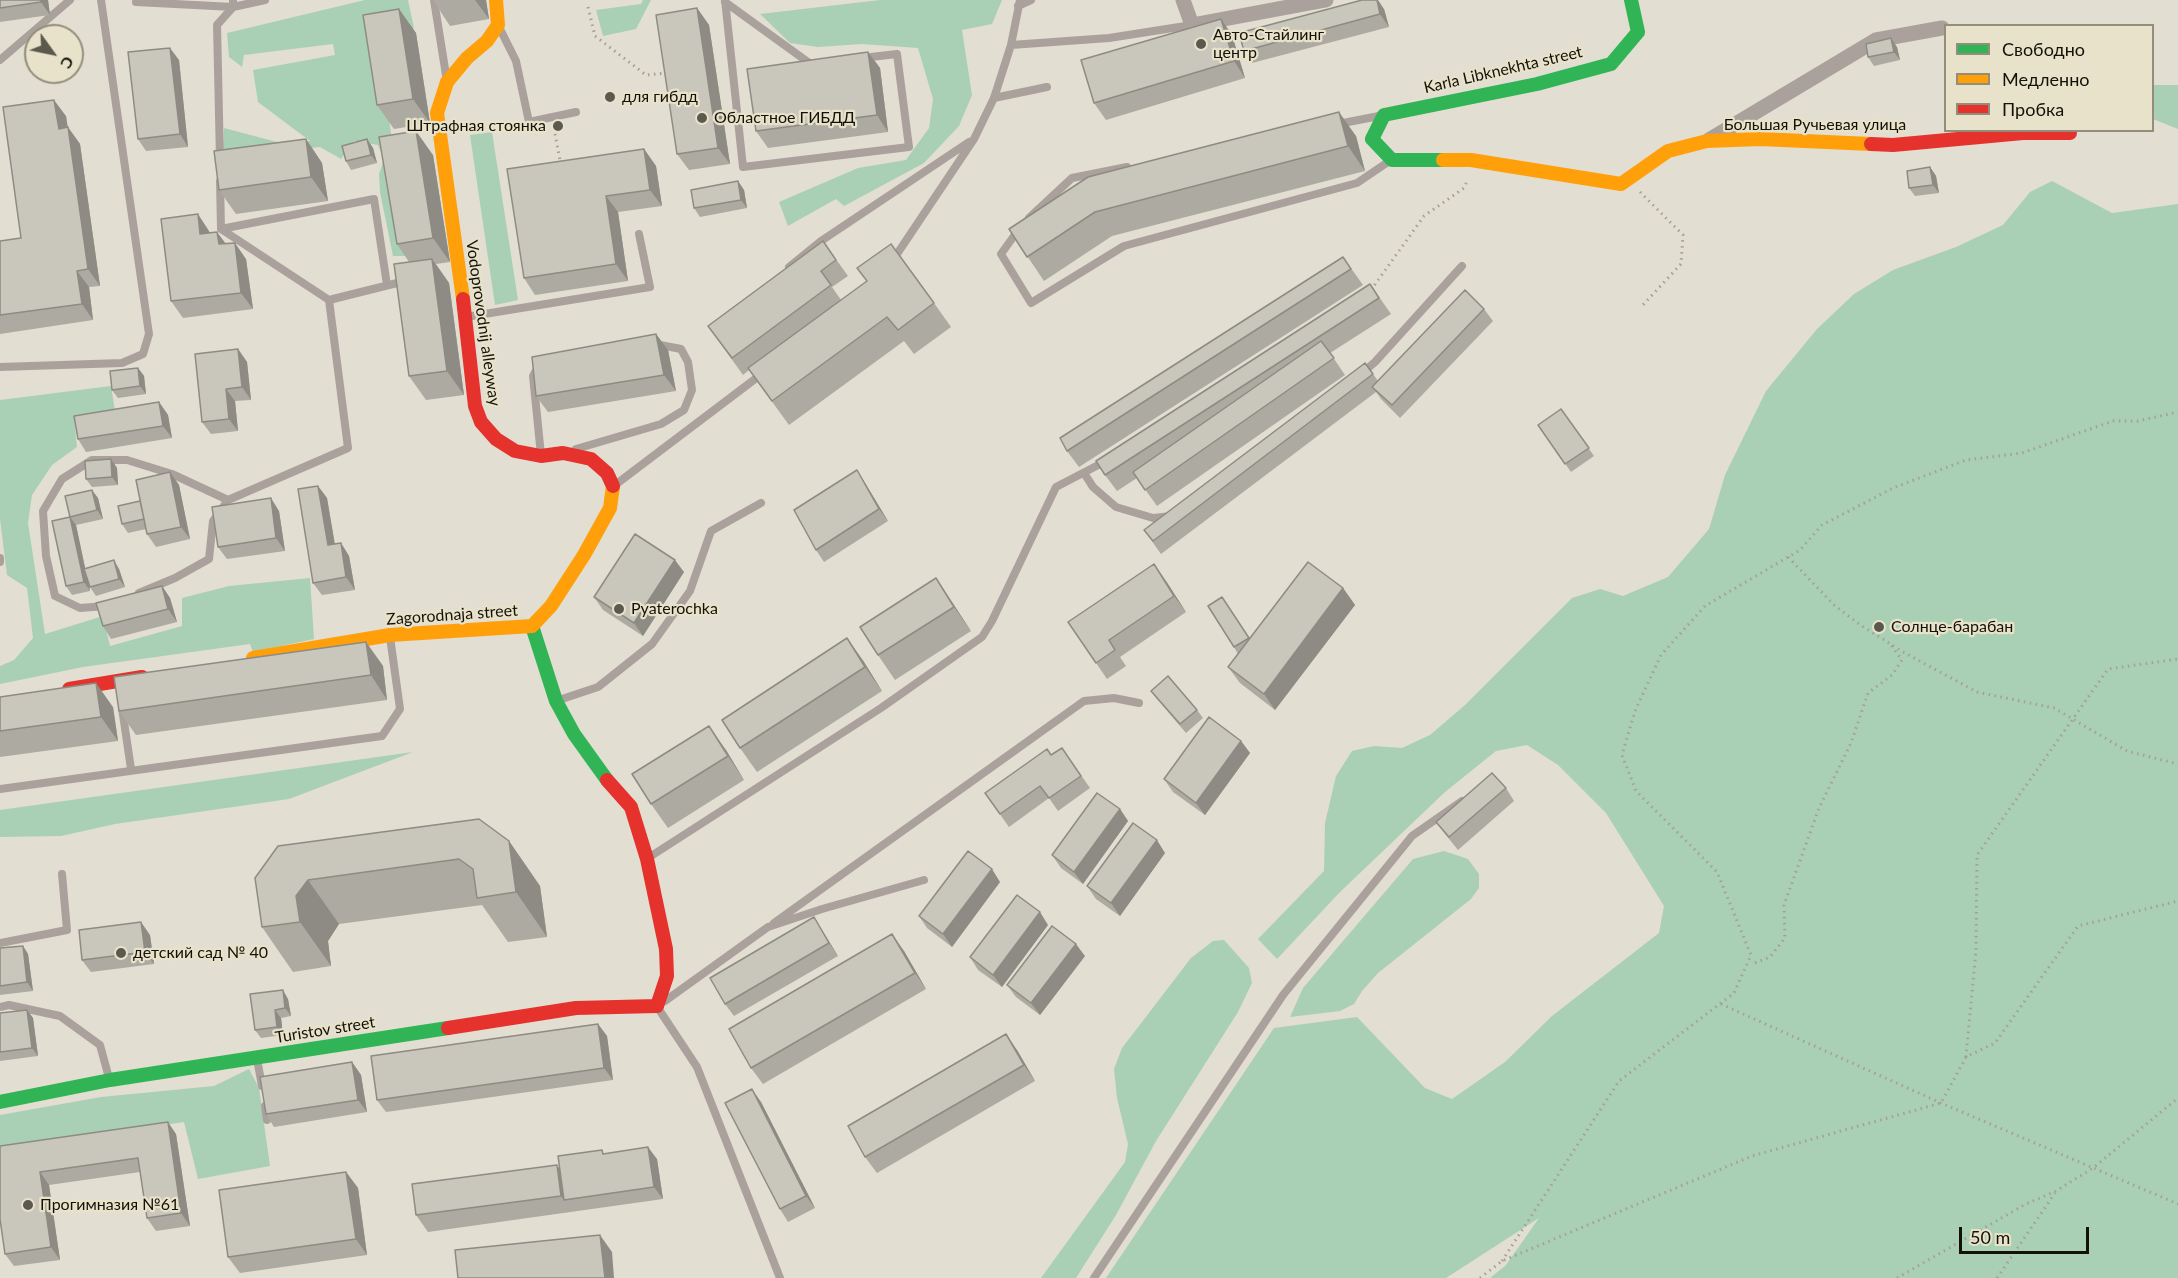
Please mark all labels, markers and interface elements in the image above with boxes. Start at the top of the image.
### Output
north arrow [24,24,84,84]
legend [1944,24,2154,132]
place label: Авто-Стайлинг центр [1213,25,1324,63]
marker: Авто-Стайлинг центр [1194,37,1208,51]
text: Свободно [2002,38,2085,60]
street label: Karla Libknekhta street [1422,42,1584,98]
text: С [57,53,79,73]
text: Медленно [2002,68,2090,90]
place label: для гибдд [622,87,698,107]
marker: для гибдд [603,90,617,104]
text: Пробка [2002,98,2064,120]
place label: Областное ГИБДД [714,108,855,128]
marker: Областное ГИБДД [695,111,709,125]
street label: Большая Ручьевая улица [1724,115,1906,135]
place label: Штрафная стоянка [406,116,546,136]
marker: Штрафная стоянка [551,119,565,133]
street label: Vodoprovodnij alleyway [462,239,504,407]
place label: Pyaterochka [631,599,718,619]
street label: Zagorodnaja street [386,601,518,629]
marker: Pyaterochka [612,602,626,616]
place label: Солнце-барабан [1891,617,2013,637]
marker: Солнце-барабан [1872,620,1886,634]
place label: детский сад № 40 [133,943,268,963]
marker: детский сад № 40 [114,946,128,960]
street label: Turistov street [274,1013,376,1047]
place label: Прогимназия №61 [40,1195,179,1215]
marker: Прогимназия №61 [21,1198,35,1212]
scale bar [1962,1215,2092,1253]
text: 50 m [1970,1226,2010,1248]

